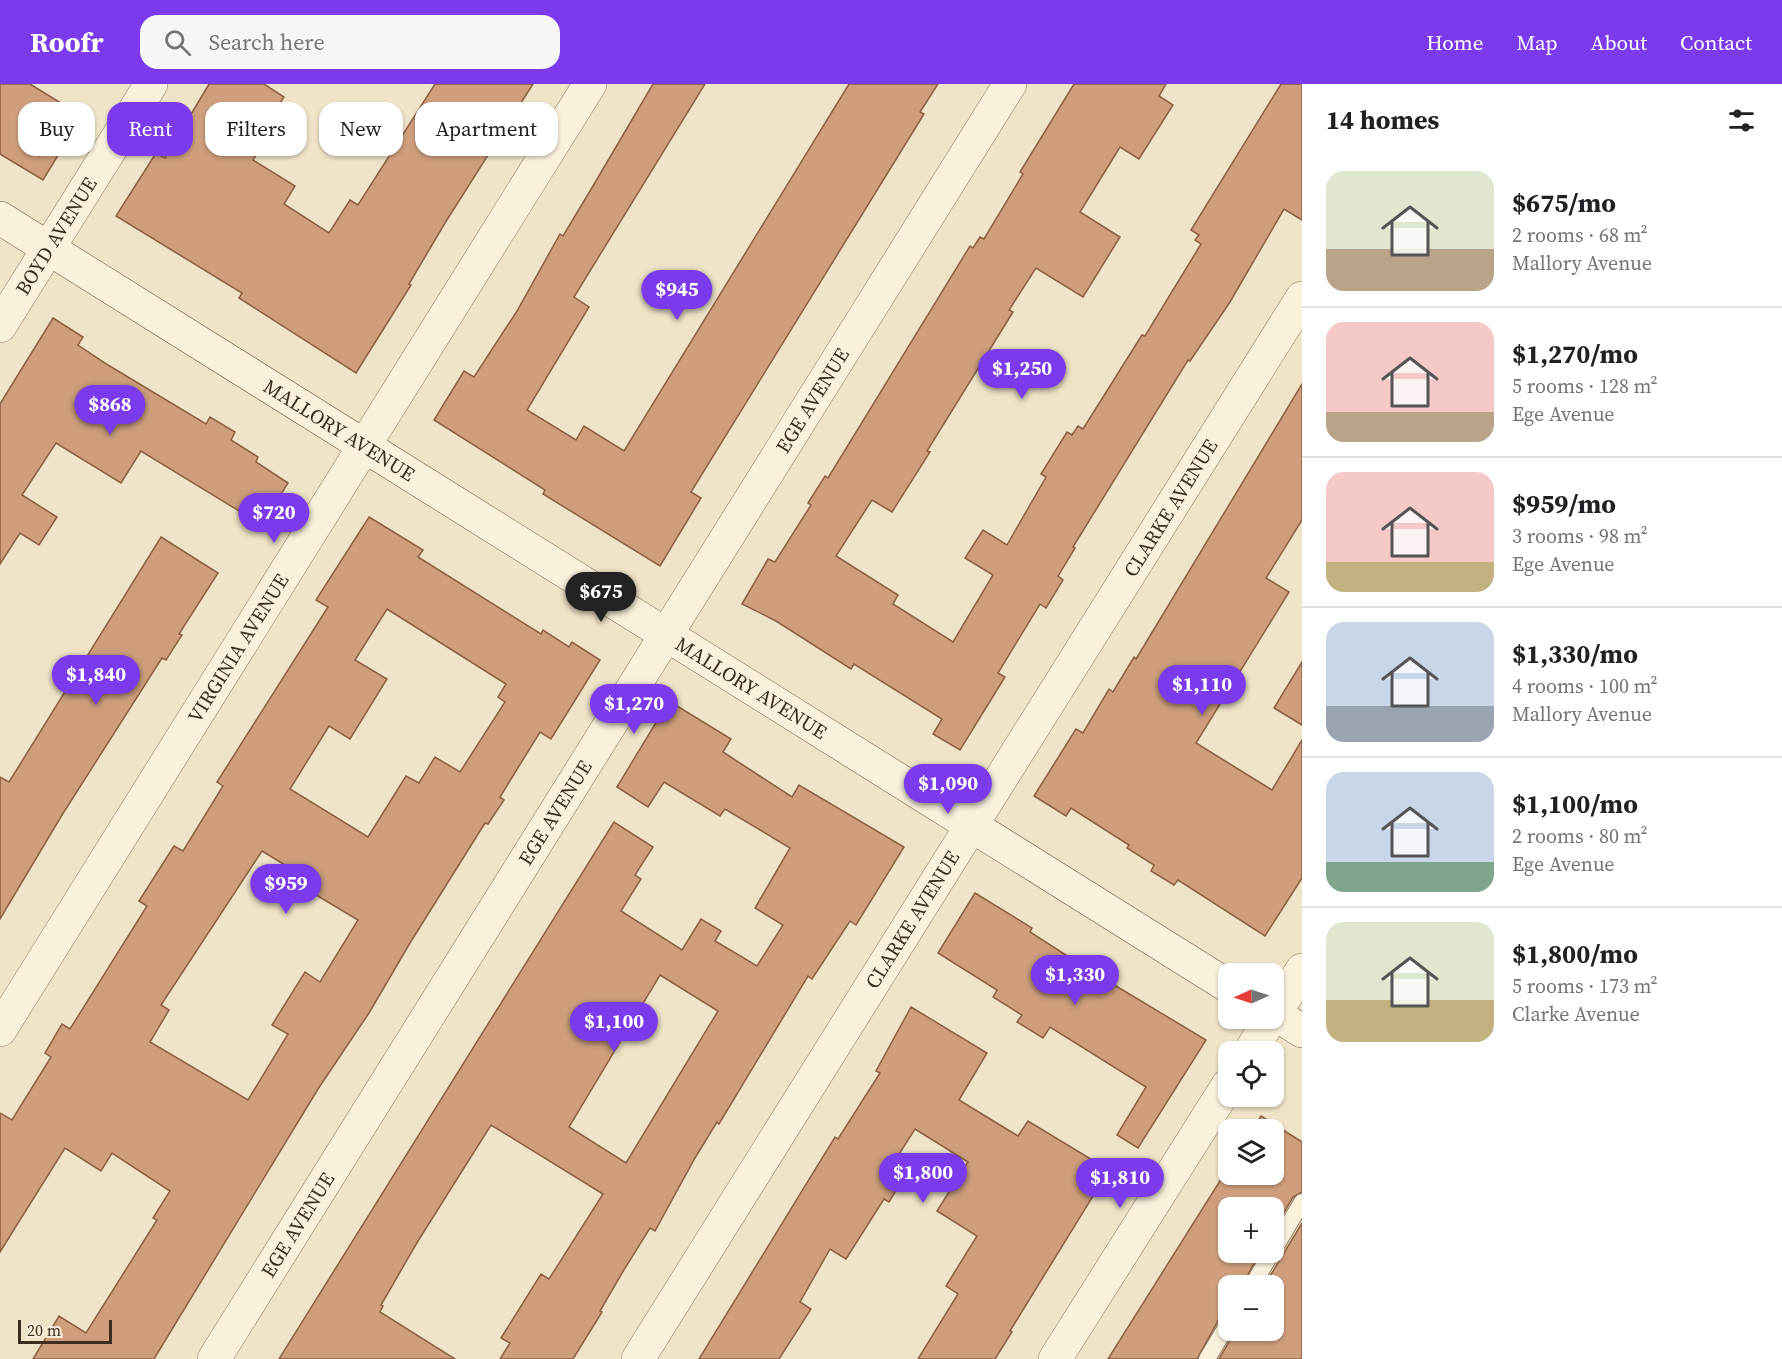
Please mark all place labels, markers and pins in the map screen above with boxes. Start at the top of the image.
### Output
pin: $945 [641,270,713,321]
pin: $1,250 [973,349,1071,400]
pin: $868 [74,385,146,436]
pin: $720 [238,493,310,544]
pin: $675 [565,572,637,623]
pin: $1,840 [47,655,145,706]
pin: $1,110 [1153,665,1251,716]
pin: $1,270 [585,684,683,735]
pin: $1,090 [899,764,997,815]
pin: $959 [250,864,322,915]
pin: $1,330 [1026,955,1124,1006]
pin: $1,100 [565,1002,663,1053]
pin: $1,800 [874,1153,972,1204]
pin: $1,810 [1071,1158,1169,1209]

